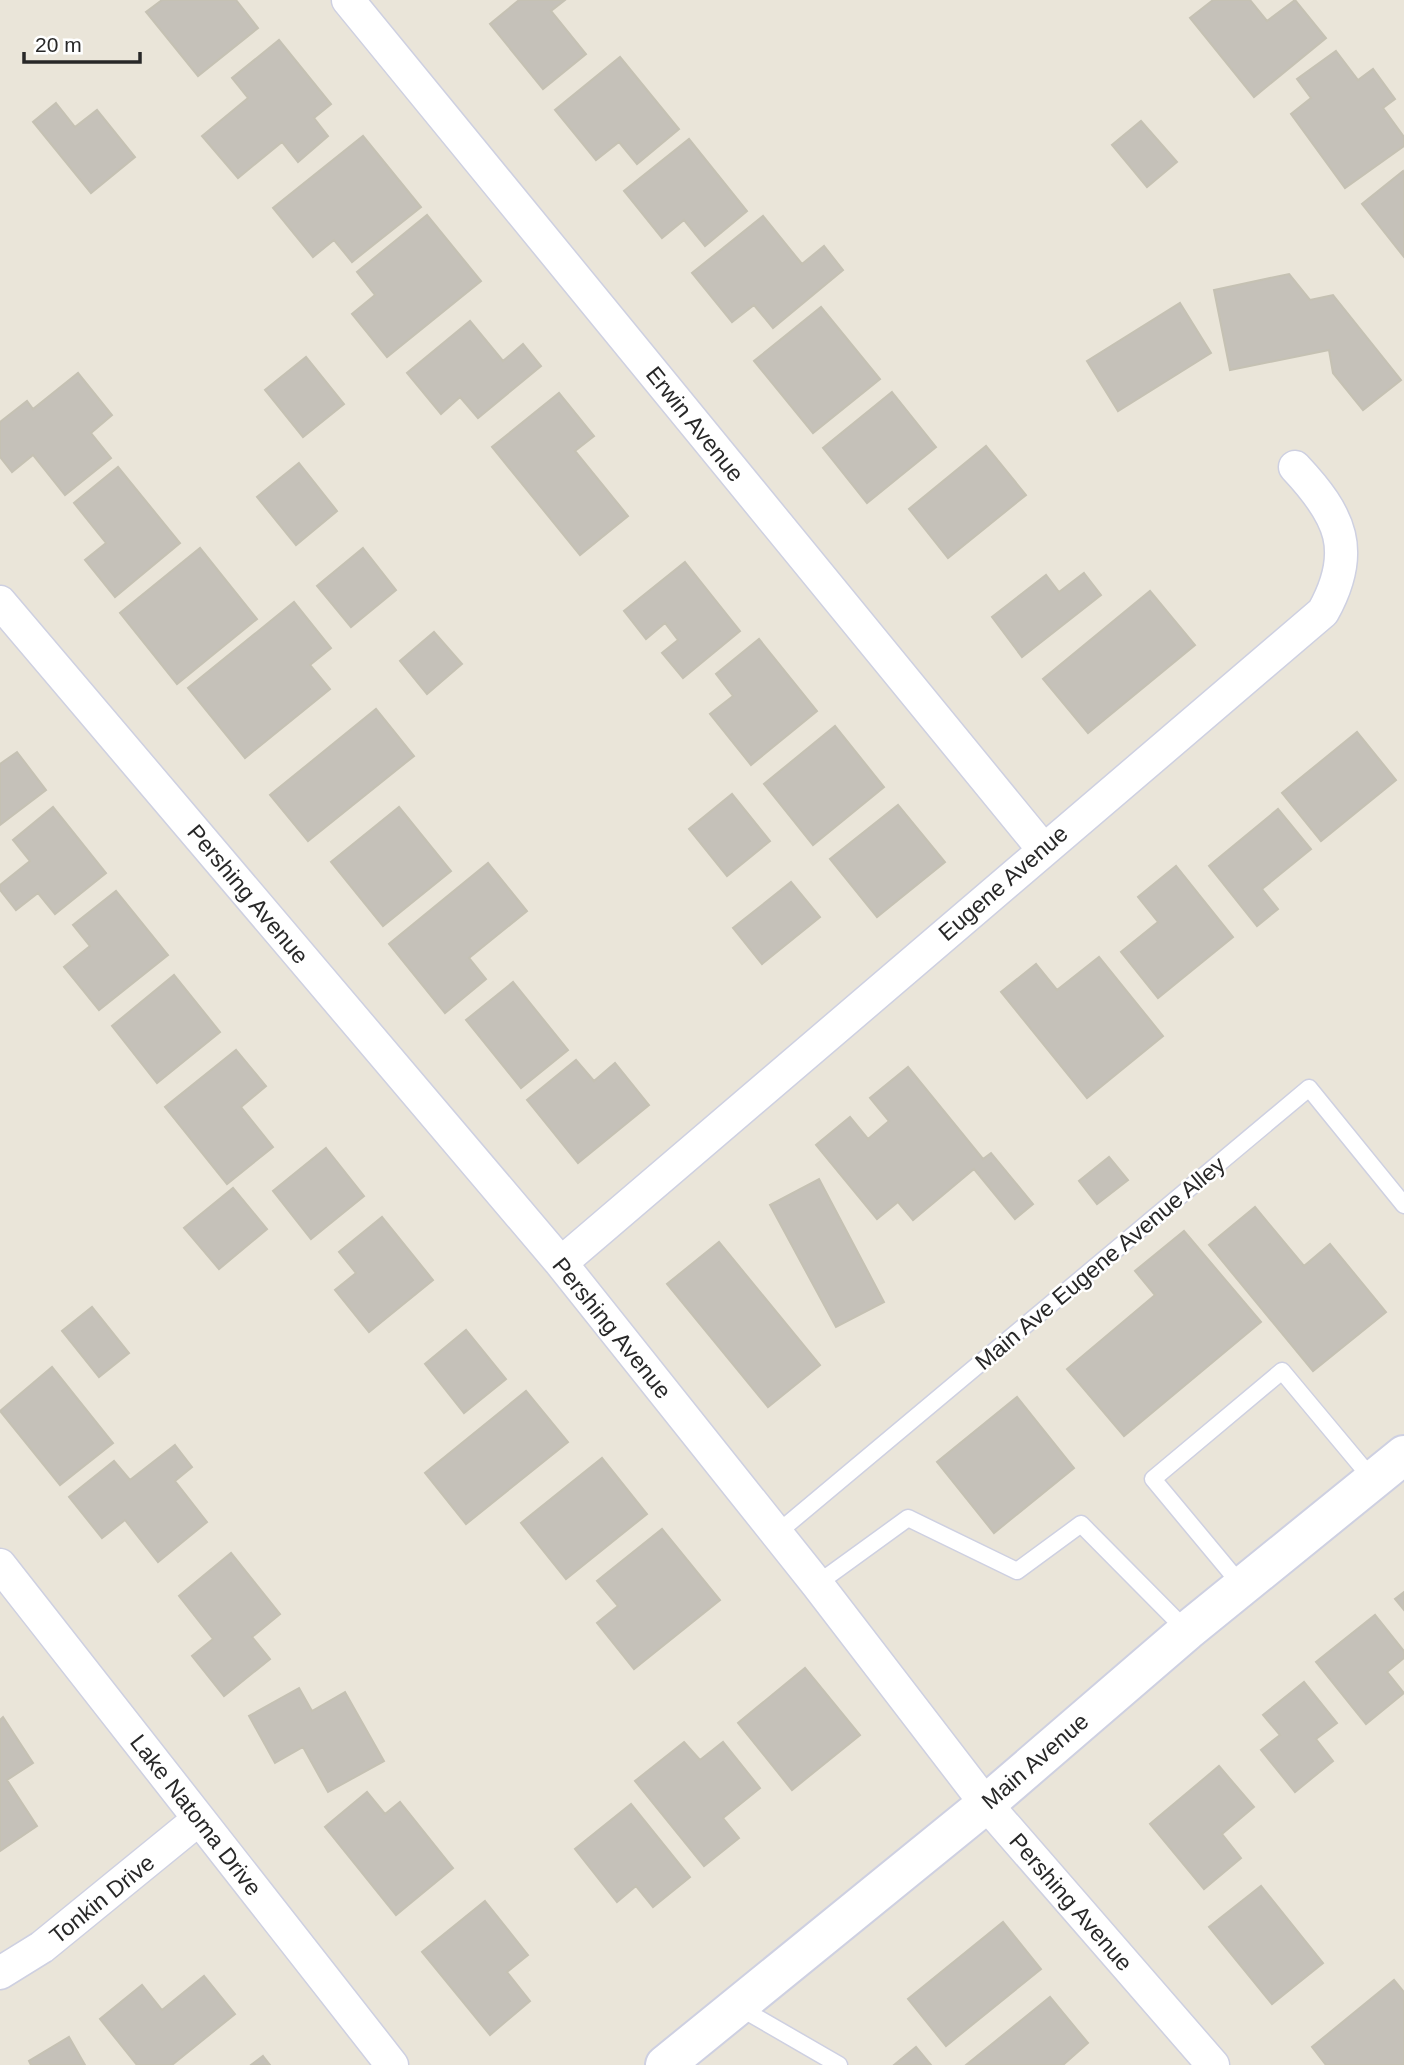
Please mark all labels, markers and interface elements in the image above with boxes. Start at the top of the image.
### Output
scale bar [24,21,140,65]
text: 20 m [35,33,82,56]
street label: Erwin Avenue [641,361,749,487]
street label: Pershing Avenue [182,819,314,969]
street label: Eugene Avenue [933,820,1073,946]
street label: Main Ave Eugene Avenue Alley [970,1151,1230,1375]
street label: Pershing Avenue [547,1252,677,1404]
street label: Main Avenue [976,1708,1094,1814]
street label: Lake Natoma Drive [125,1729,267,1901]
street label: Pershing Avenue [1004,1828,1138,1976]
street label: Tonkin Drive [45,1849,159,1949]

